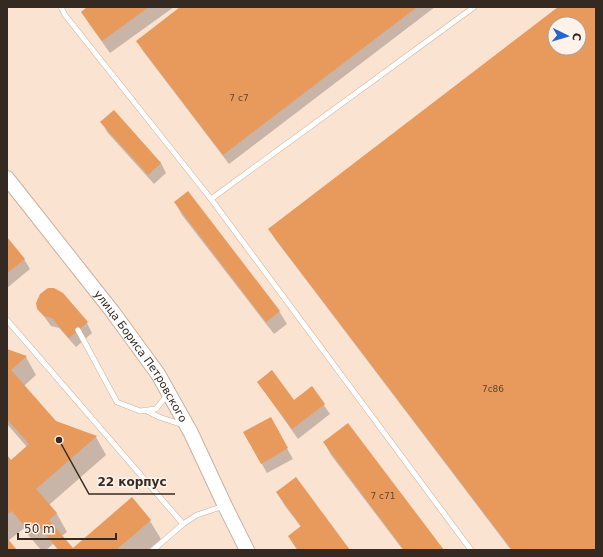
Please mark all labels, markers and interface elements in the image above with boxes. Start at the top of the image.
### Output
north arrow [547,16,587,56]
text: С [570,32,583,41]
house number: 7 с7 [229,93,249,103]
street label: улица Бориса Петровского [91,287,190,425]
house number: 7с86 [482,384,504,394]
callout: 22 корпус [89,470,175,494]
text: 22 корпус [97,475,167,489]
house number: 7 с71 [371,491,396,501]
scale bar [18,515,116,541]
text: 50 m [24,522,55,536]

